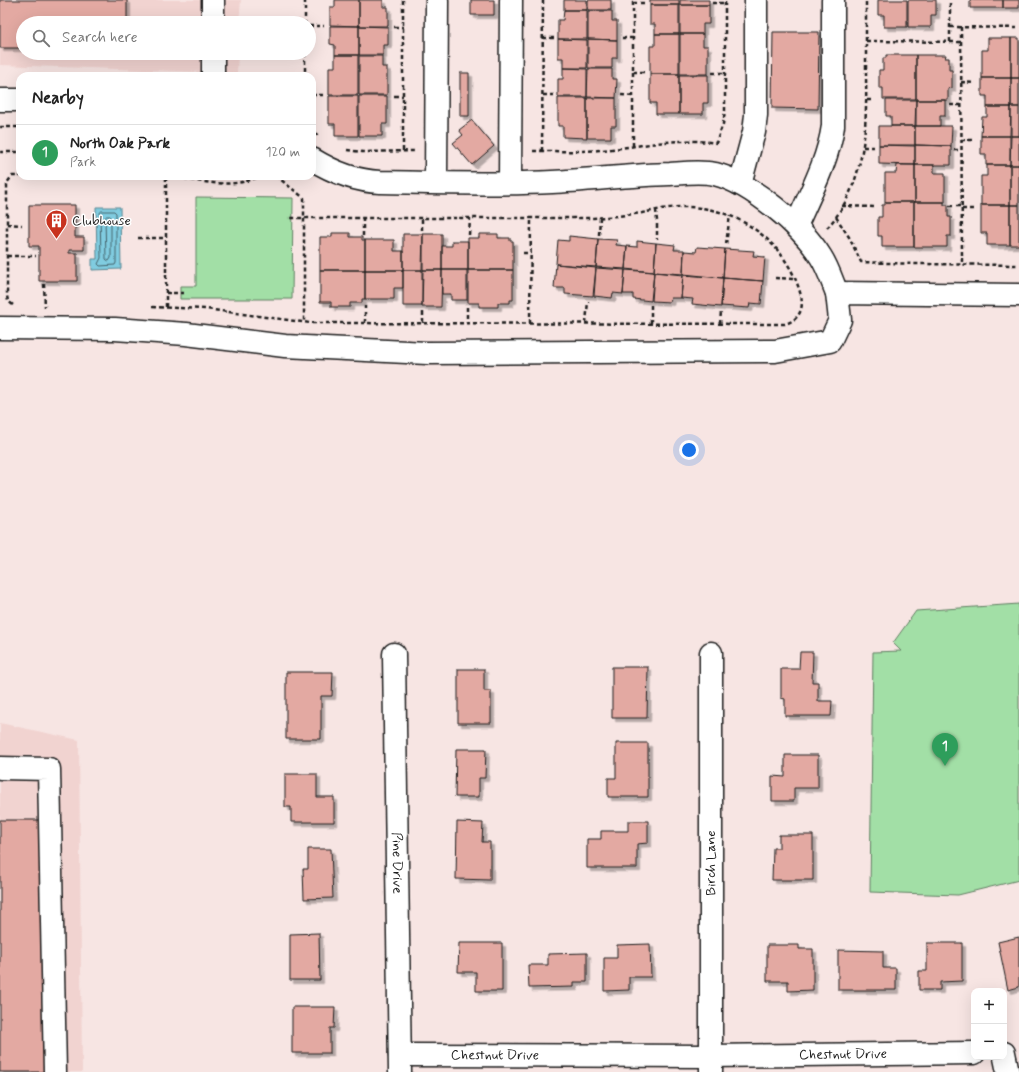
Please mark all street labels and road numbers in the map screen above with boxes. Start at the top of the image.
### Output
street label: Birch Lane [702,830,720,896]
street label: Pine Drive [388,832,406,894]
street label: Chestnut Drive [799,1045,887,1064]
street label: Chestnut Drive [451,1046,539,1064]

